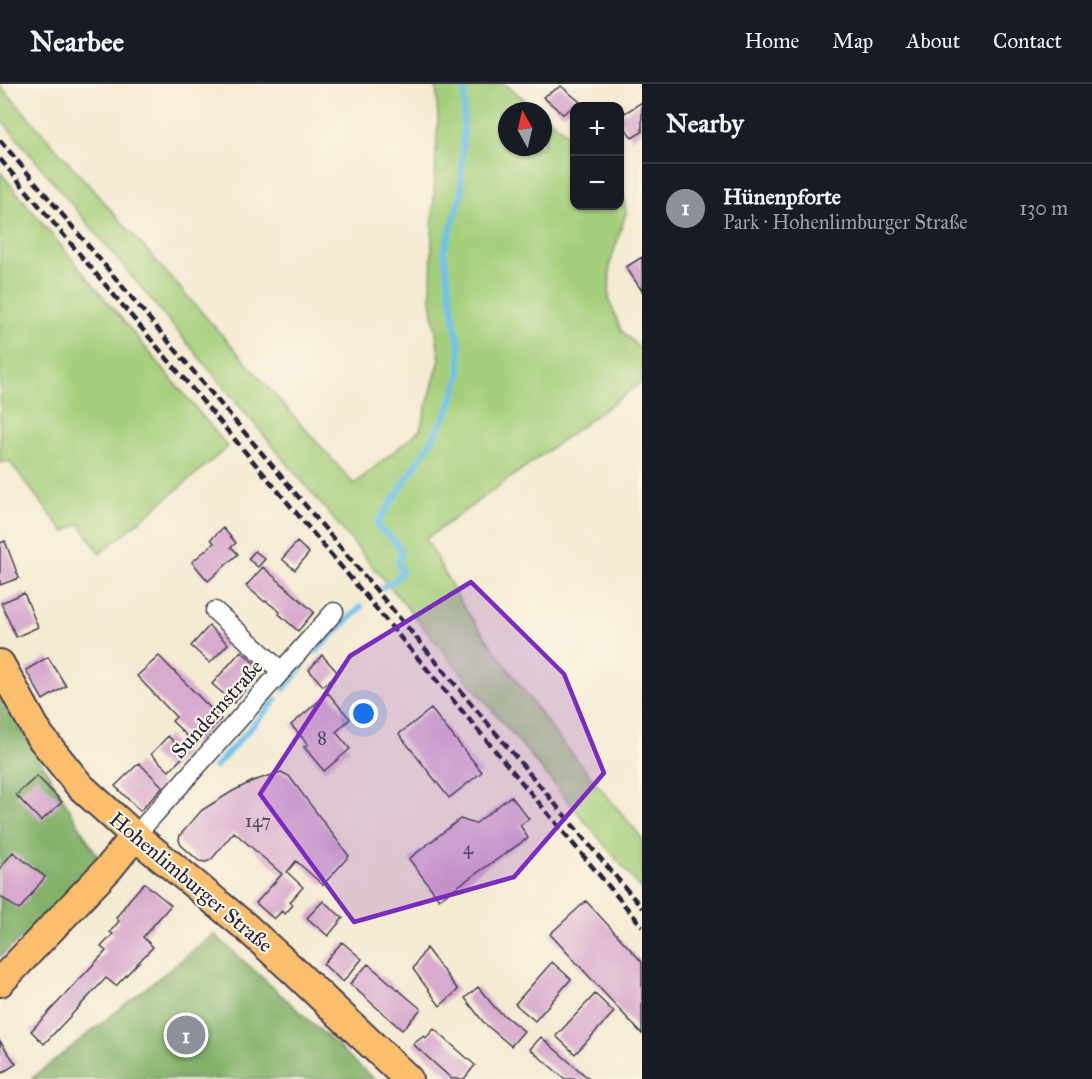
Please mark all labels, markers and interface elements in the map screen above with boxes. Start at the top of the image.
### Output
text: Nearbee [30,24,124,59]
text: Home [744,28,799,54]
text: Map [832,28,873,54]
text: About [906,28,960,54]
text: Contact [993,28,1062,54]
north arrow [498,102,552,156]
map controls [570,102,624,210]
button: + [570,102,624,156]
text: Nearby [666,107,744,139]
button: − [570,156,624,210]
text: Hünenpforte [723,183,841,210]
text: 1 [682,196,689,220]
text: 130 m [1019,196,1068,220]
text: Park · Hohenlimburger Straße [723,210,968,234]
street label: Sundernstraße [166,654,269,764]
your location [349,699,378,728]
house number: 8 [317,727,327,749]
street label: Hohenlimburger Straße [104,806,278,958]
house number: 147 [245,810,271,832]
house number: 4 [463,837,474,859]
pin: 1 [166,1012,206,1058]

